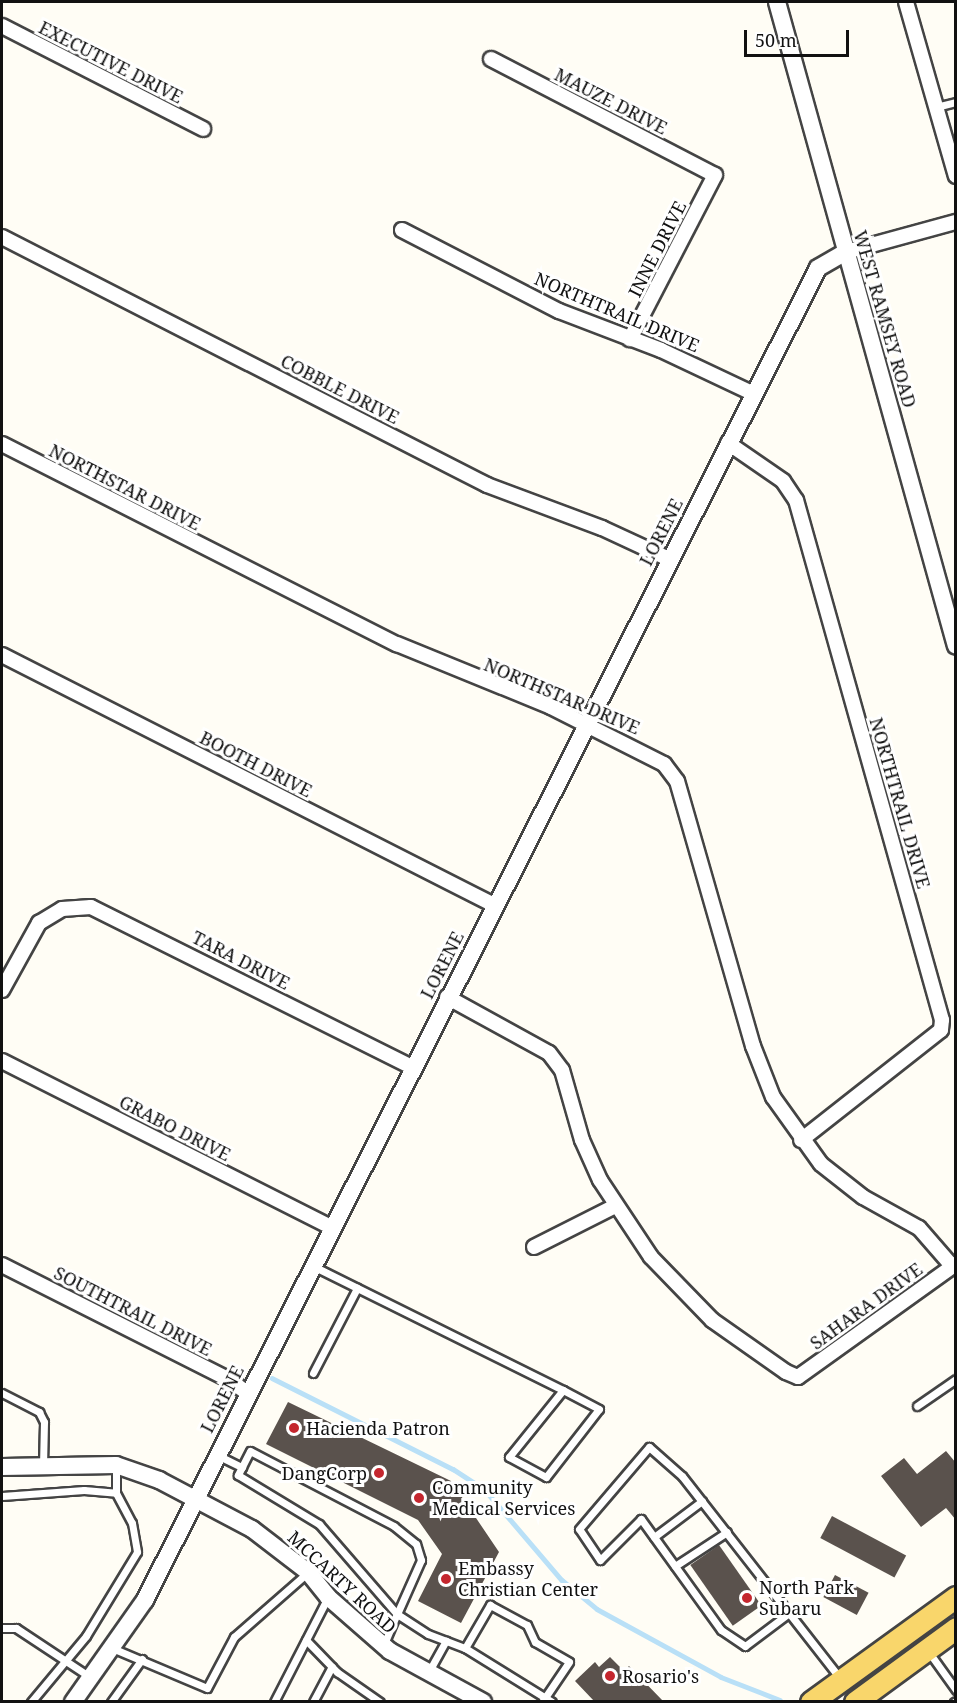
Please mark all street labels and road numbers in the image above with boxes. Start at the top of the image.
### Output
street label: EXECUTIVE DRIVE [35,16,187,108]
street label: MAUZE DRIVE [551,63,671,139]
street label: INNE DRIVE [624,197,690,301]
street label: WEST RAMSEY ROAD [849,228,921,410]
street label: NORTHTRAIL DRIVE [531,268,703,356]
street label: COBBLE DRIVE [277,350,403,428]
street label: NORTHSTAR DRIVE [46,439,204,535]
street label: LORENE [635,495,687,569]
street label: NORTHSTAR DRIVE [481,653,643,739]
street label: NORTHTRAIL DRIVE [865,715,935,891]
street label: BOOTH DRIVE [196,726,316,802]
street label: TARA DRIVE [189,926,293,994]
street label: LORENE [416,928,468,1002]
street label: GRABO DRIVE [116,1091,234,1165]
street label: SAHARA DRIVE [806,1258,926,1354]
street label: SOUTHTRAIL DRIVE [50,1262,216,1360]
street label: LORENE [196,1362,248,1436]
street label: MCCARTY ROAD [283,1526,401,1638]

